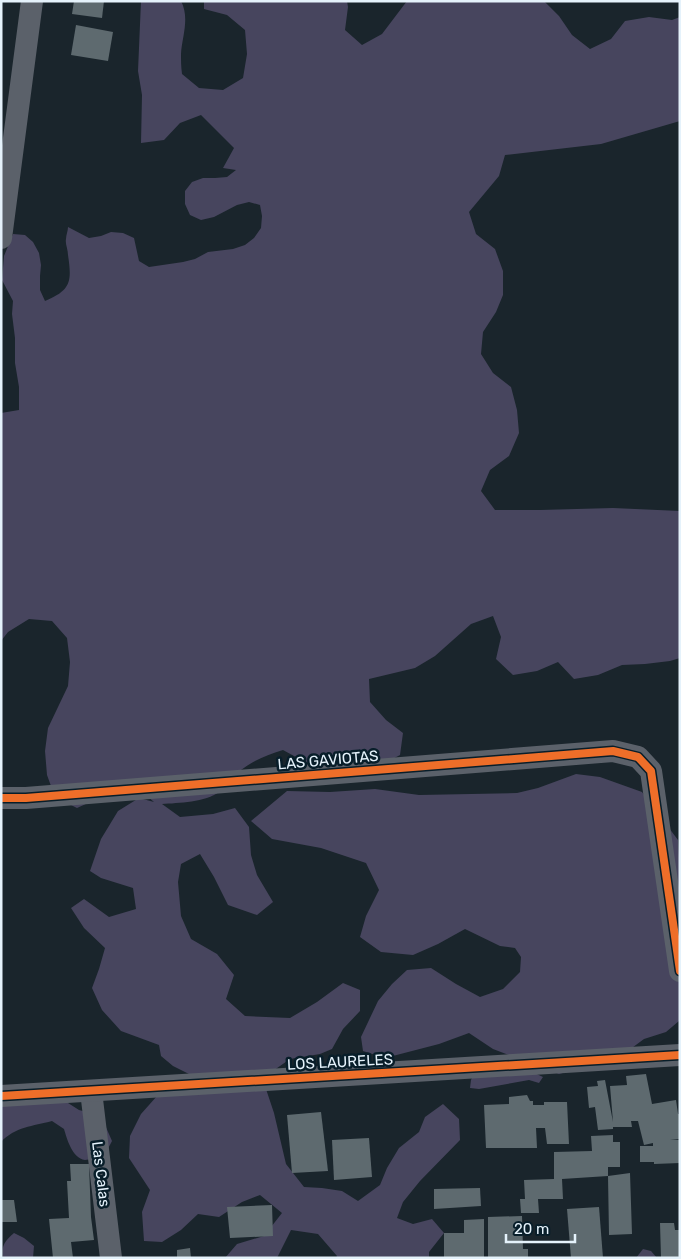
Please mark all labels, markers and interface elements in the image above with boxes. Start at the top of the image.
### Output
street label: LAS GAVIOTAS [277,747,379,773]
street label: LOS LAURELES [287,1050,393,1074]
street label: Las Calas [88,1140,114,1208]
scale bar [506,1212,575,1244]
text: 20 m [514,1220,549,1238]

